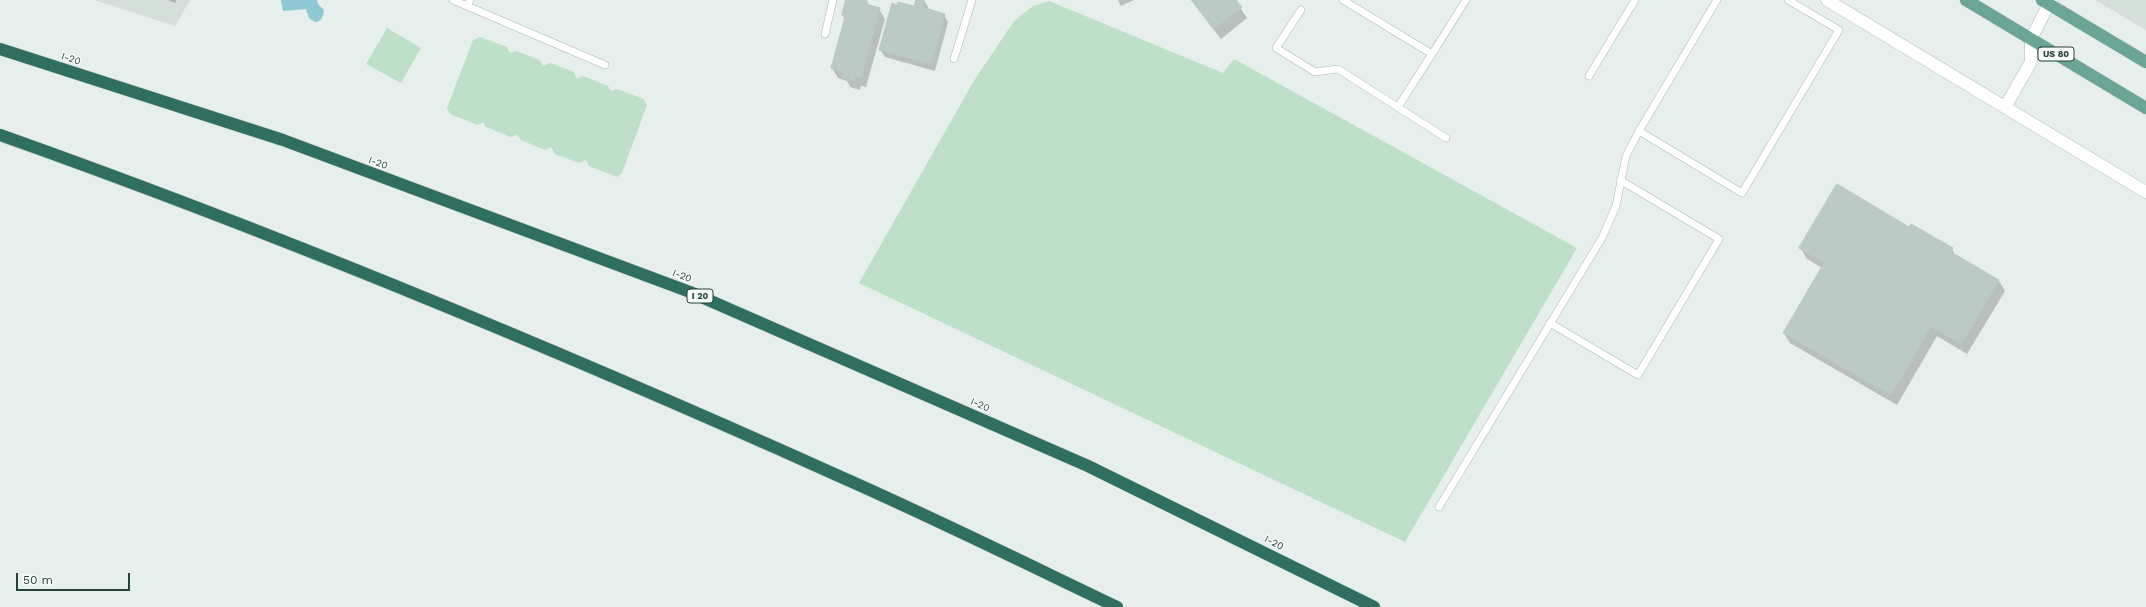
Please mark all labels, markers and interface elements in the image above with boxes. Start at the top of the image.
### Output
road number: US 80 [2038,47,2074,61]
street label: I-20 [60,50,82,68]
street label: I-20 [367,154,389,172]
street label: I-20 [671,267,693,285]
road number: I 20 [687,289,713,303]
street label: I-20 [969,396,991,414]
street label: I-20 [1263,533,1285,553]
scale bar [18,565,132,591]
text: 50 m [23,573,53,587]

